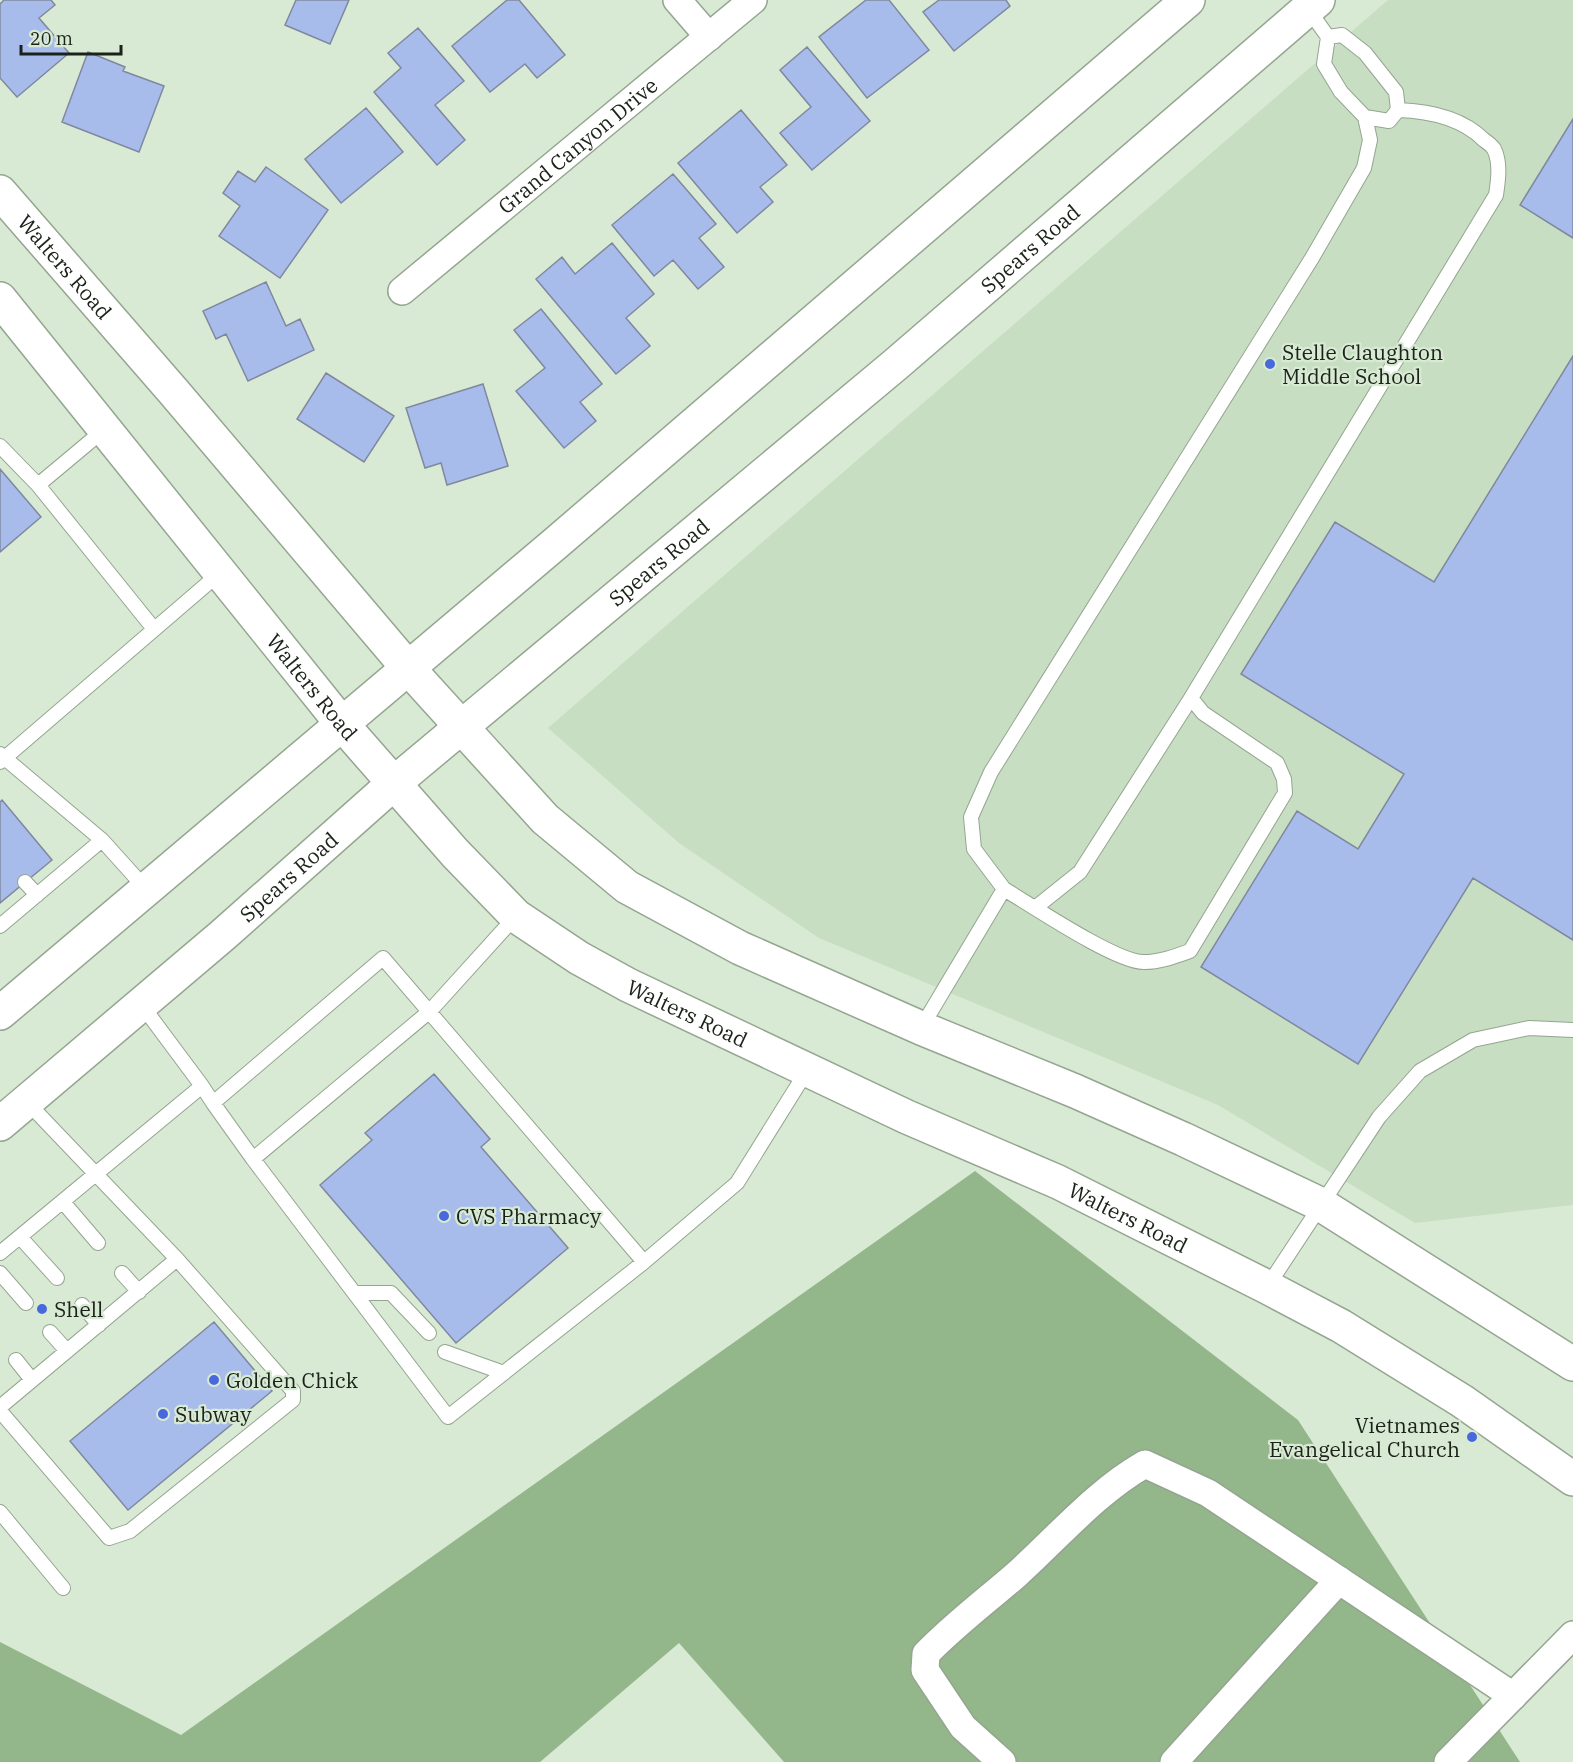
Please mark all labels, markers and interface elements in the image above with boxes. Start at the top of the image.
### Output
scale bar [21,18,122,56]
text: 20 m [30,27,73,50]
street label: Grand Canyon Drive [492,71,663,220]
street label: Spears Road [974,198,1086,299]
street label: Walters Road [12,208,118,325]
place label: Stelle Claughton Middle School [1282,338,1443,390]
marker: Stelle Claughton Middle School [1263,357,1277,371]
street label: Spears Road [603,512,715,612]
street label: Walters Road [261,628,364,747]
street label: Spears Road [233,825,344,928]
street label: Walters Road [623,973,752,1054]
street label: Walters Road [1064,1176,1193,1259]
place label: CVS Pharmacy [456,1202,602,1230]
marker: CVS Pharmacy [437,1209,451,1223]
place label: Shell [54,1295,103,1323]
marker: Shell [35,1302,49,1316]
place label: Golden Chick [226,1366,359,1394]
marker: Golden Chick [207,1373,221,1387]
place label: Subway [175,1400,252,1428]
marker: Subway [156,1407,170,1421]
place label: Vietnames Evangelical Church [1269,1411,1460,1463]
marker: Vietnames Evangelical Church [1465,1430,1479,1444]

